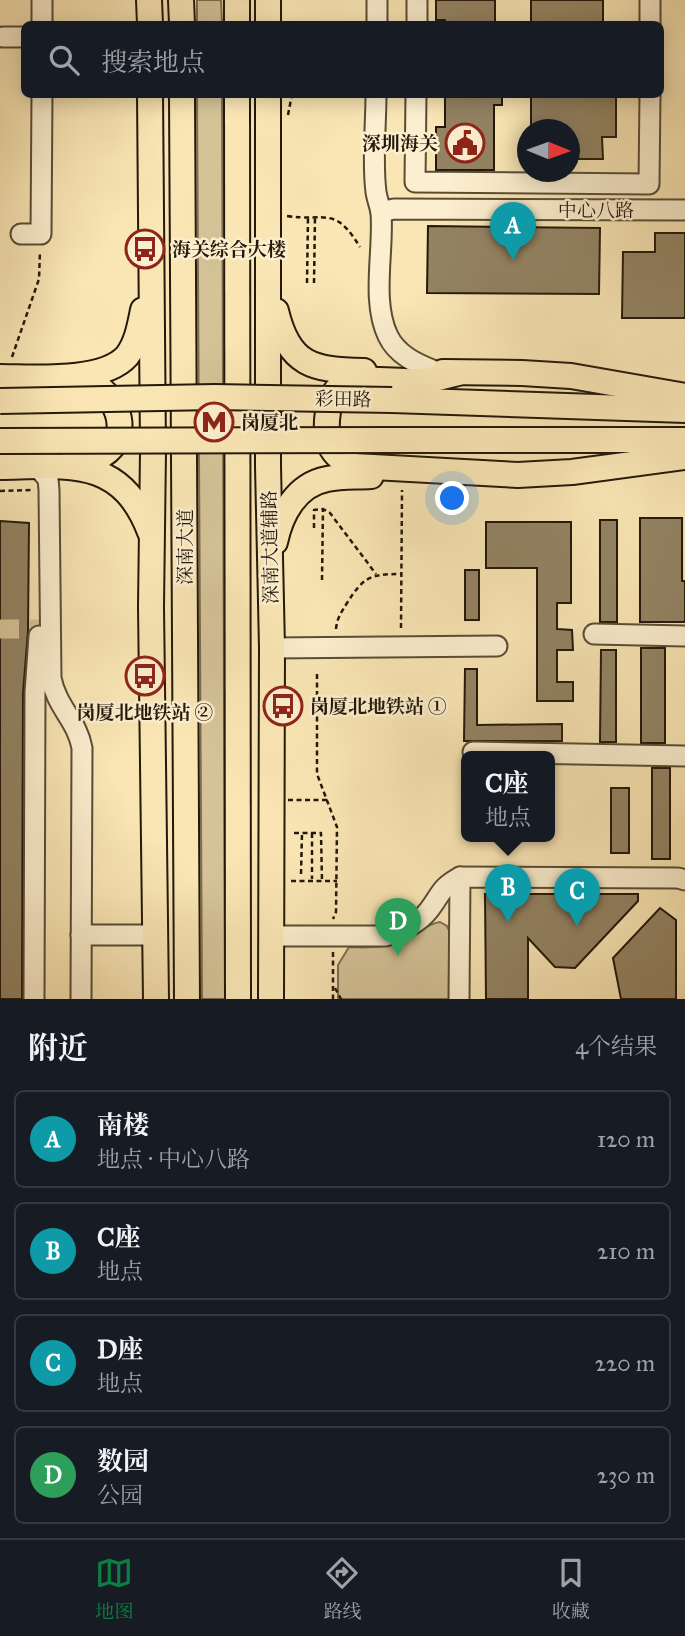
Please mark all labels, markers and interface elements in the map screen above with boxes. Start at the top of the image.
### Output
search box [21,21,664,98]
icon: search [45,41,83,79]
text: 搜索地点 [101,46,205,78]
north arrow [517,119,580,182]
public building icon: 深圳海关 [444,122,486,164]
place label: 深圳海关 [362,132,438,155]
street label: 中心八路 [558,199,634,222]
pin: A [490,202,536,260]
bus stop icon: 海关综合大楼 [124,228,166,270]
place label: 海关综合大楼 [172,238,286,261]
street label: 彩田路 [314,387,372,411]
metro station icon: 岗厦北 [193,401,235,443]
place label: 岗厦北 [241,411,298,434]
your location [435,481,469,515]
street label: 深南大道辅路 [258,490,282,604]
street label: 深南大道 [174,509,197,585]
bus stop icon: 岗厦北地铁站 ② [124,655,166,697]
bus stop icon: 岗厦北地铁站 ① [262,685,304,727]
place label: 岗厦北地铁站 ① [310,695,447,718]
place label: 岗厦北地铁站 ② [76,701,214,724]
popup [461,751,555,842]
text: C座 [485,767,529,799]
text: 地点 [485,803,531,831]
pin: B [485,864,531,922]
pin: C [554,868,600,926]
pin: D [375,898,421,956]
text: 附近 [28,1030,88,1066]
text: 4个结果 [575,1032,657,1060]
text: 南楼 [97,1109,149,1141]
text: A [45,1125,61,1153]
text: 120 m [597,1125,655,1153]
text: 地点 · 中心八路 [97,1145,250,1173]
text: C座 [97,1221,141,1253]
text: B [45,1237,61,1265]
text: 210 m [597,1237,655,1265]
text: 地点 [97,1257,143,1285]
text: D座 [97,1333,144,1365]
text: C [45,1349,61,1377]
text: 220 m [595,1349,655,1377]
text: 地点 [97,1369,143,1397]
text: 数园 [97,1445,149,1477]
text: D [44,1461,62,1489]
text: 230 m [597,1461,655,1489]
text: 公园 [97,1481,143,1509]
tab: 地图 [95,1554,133,1623]
tab: 路线 [323,1554,362,1623]
tab: 收藏 [552,1554,590,1623]

